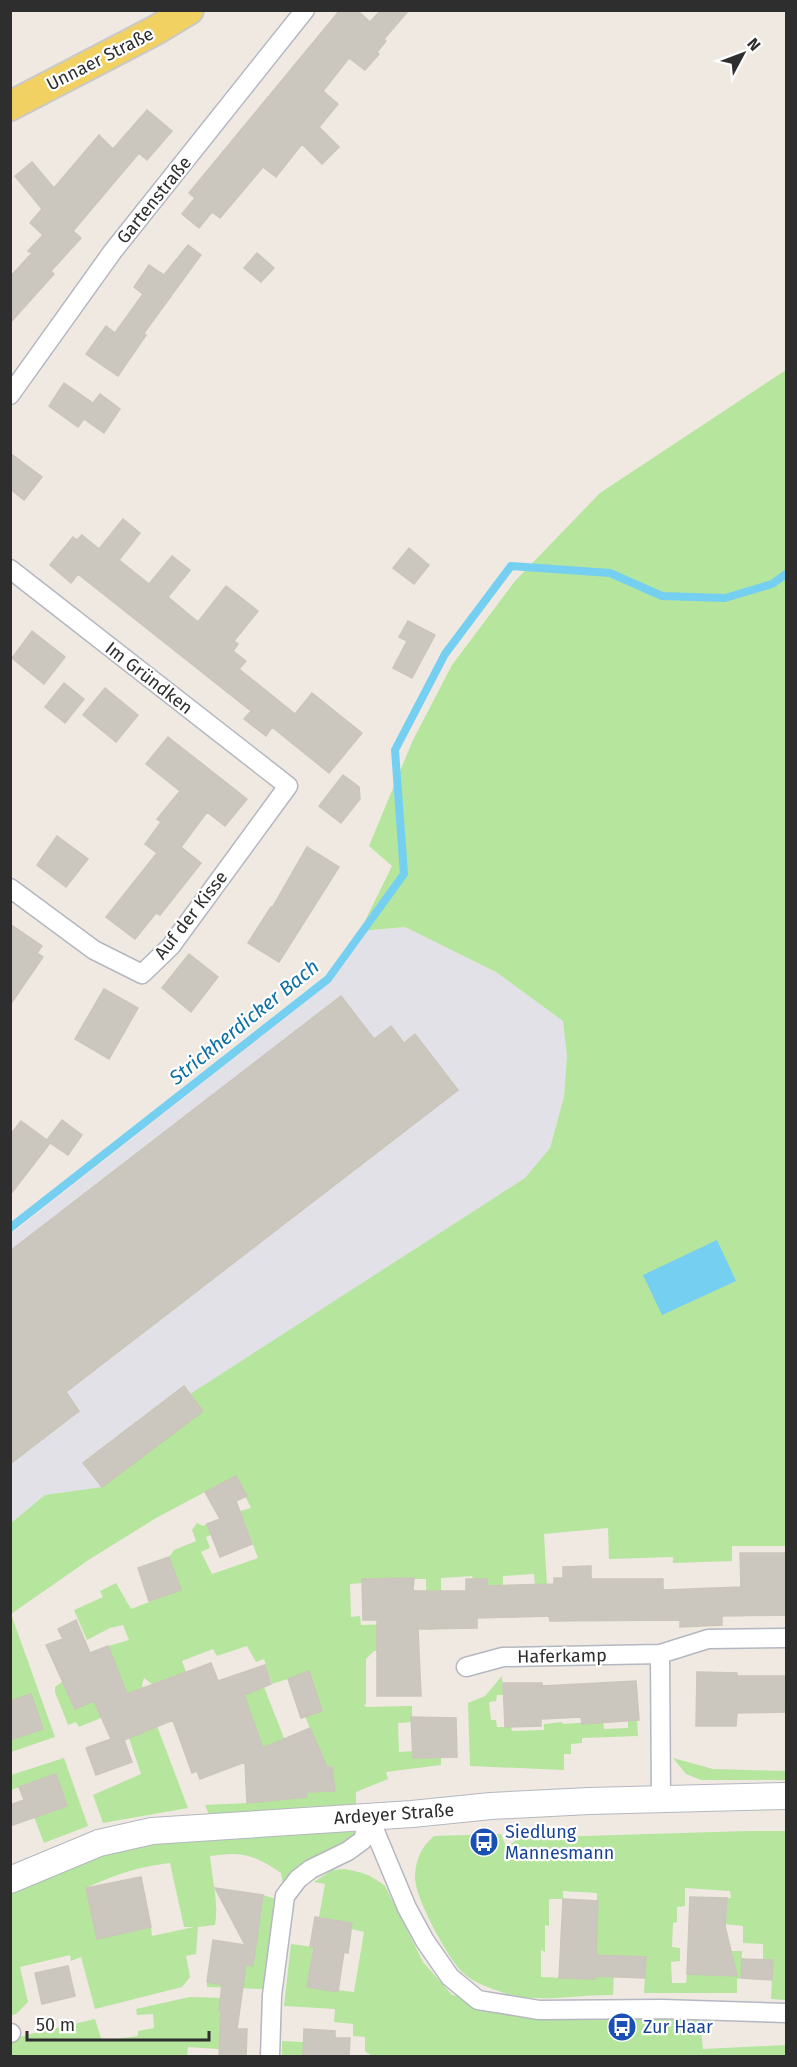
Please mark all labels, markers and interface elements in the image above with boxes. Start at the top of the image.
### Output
street label: Unnaer Straße [43,23,157,95]
north arrow [713,24,773,84]
text: N [743,34,765,55]
street label: Gartenstraße [112,152,196,248]
street label: Im Gründken [101,637,197,719]
street label: Auf der Kisse [150,866,232,964]
water label: Strickherdicker Bach [164,954,324,1090]
street label: Haferkamp [517,1644,607,1668]
street label: Ardeyer Straße [333,1799,455,1829]
place label: Siedlung Mannesmann [505,1821,614,1864]
bus stop icon: Siedlung Mannesmann [468,1826,500,1858]
scale bar [27,2004,208,2042]
bus stop icon: Zur Haar [606,2011,638,2043]
text: 50 m [36,2014,75,2036]
place label: Zur Haar [643,2016,713,2038]

